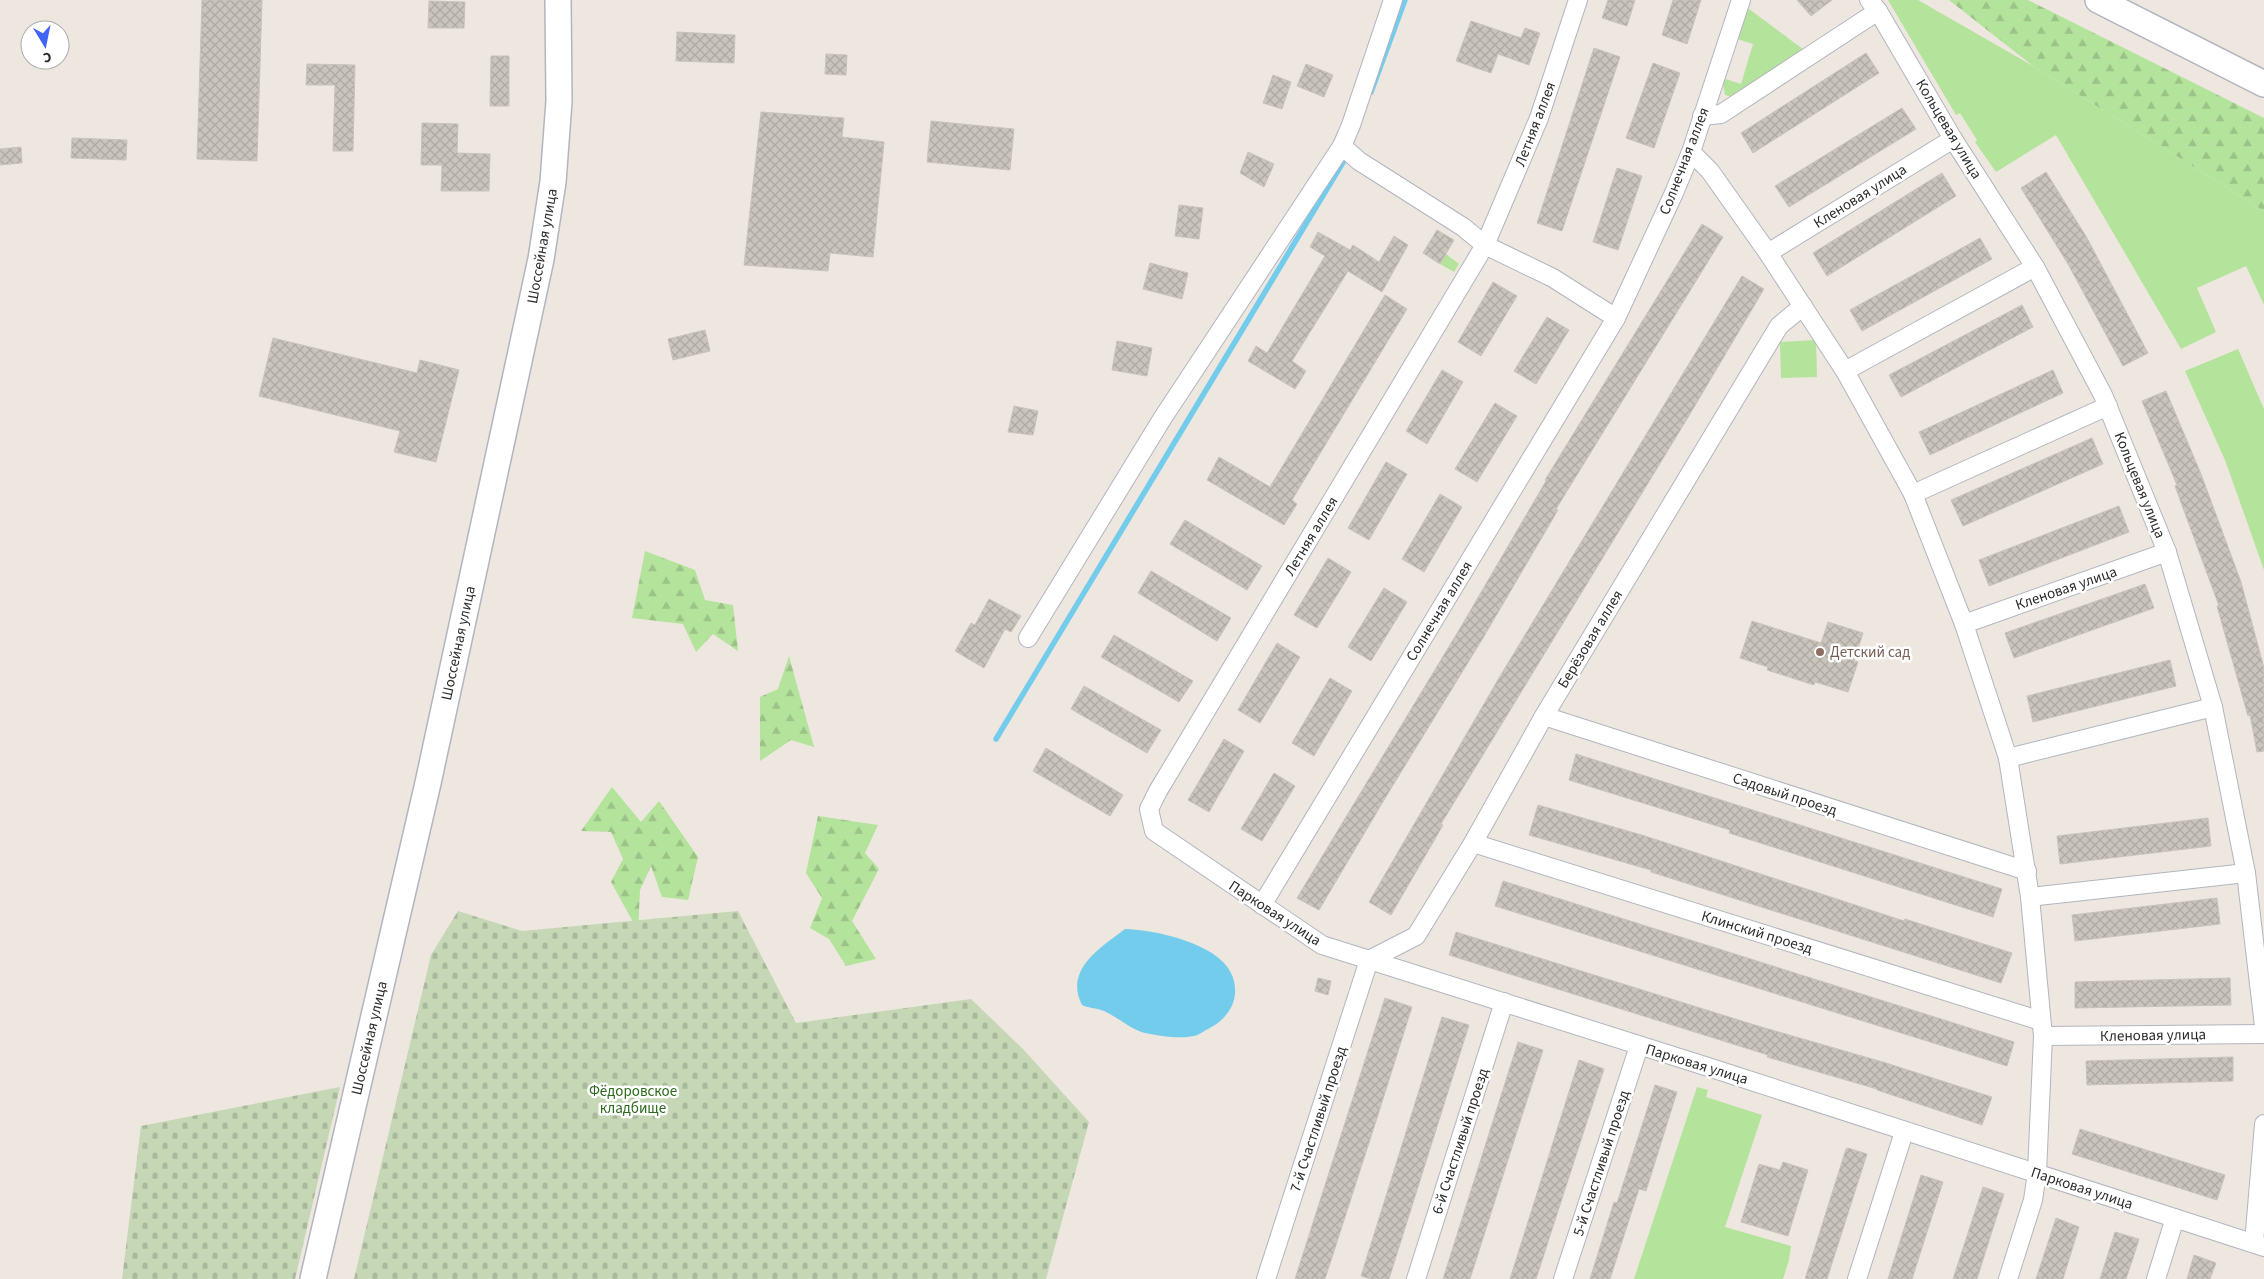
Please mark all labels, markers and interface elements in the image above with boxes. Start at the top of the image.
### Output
north arrow [20,20,70,70]
text: С [41,46,53,67]
street label: Кольцевая улица [1910,75,1987,183]
street label: Летняя аллея [1510,79,1561,170]
street label: Солнечная аллея [1654,104,1715,218]
street label: Кленовая улица [1810,159,1911,233]
street label: Шоссейная улица [522,187,563,305]
street label: Кольцевая улица [2109,429,2170,542]
street label: Летняя аллея [1279,493,1343,580]
street label: Солнечная аллея [1401,557,1478,665]
street label: Кленовая улица [2013,561,2120,616]
street label: Шоссейная улица [436,584,481,702]
street label: Берёзовая аллея [1553,586,1628,692]
place label: Детский сад [1830,642,1910,663]
marker: Детский сад [1814,646,1826,658]
street label: Садовый проезд [1730,768,1840,821]
street label: Парковая улица [1225,876,1325,951]
street label: Клинский проезд [1699,906,1815,959]
street label: Шоссейная улица [346,979,393,1097]
street label: Кленовая улица [2100,1024,2206,1047]
street label: Парковая улица [1643,1039,1751,1090]
street label: 7-й Счастливый проезд [1285,1043,1352,1195]
street label: 6-й Счастливый проезд [1427,1065,1494,1217]
park label: Фёдоровское кладбище [589,1081,677,1119]
street label: 5-й Счастливый проезд [1568,1087,1635,1239]
street label: Парковая улица [2028,1162,2136,1215]

